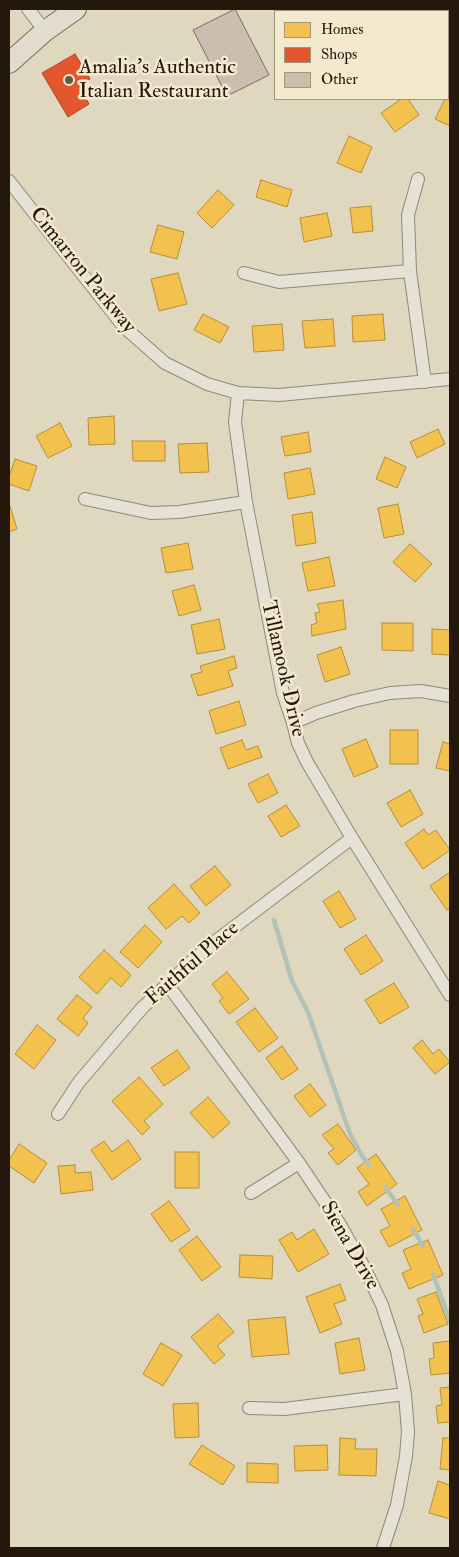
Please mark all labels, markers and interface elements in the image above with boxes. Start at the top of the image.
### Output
legend [274,10,449,100]
text: Homes [321,20,363,39]
text: Shops [321,45,357,64]
place label: Amalia's Authentic Italian Restaurant [79,55,236,105]
text: Other [321,70,358,89]
marker: Amalia's Authentic Italian Restaurant [63,74,75,86]
street label: Cimarron Parkway [23,203,141,339]
street label: Tillamook Drive [254,598,310,740]
street label: Faithful Place [141,917,245,1011]
street label: Siena Drive [314,1197,384,1295]

